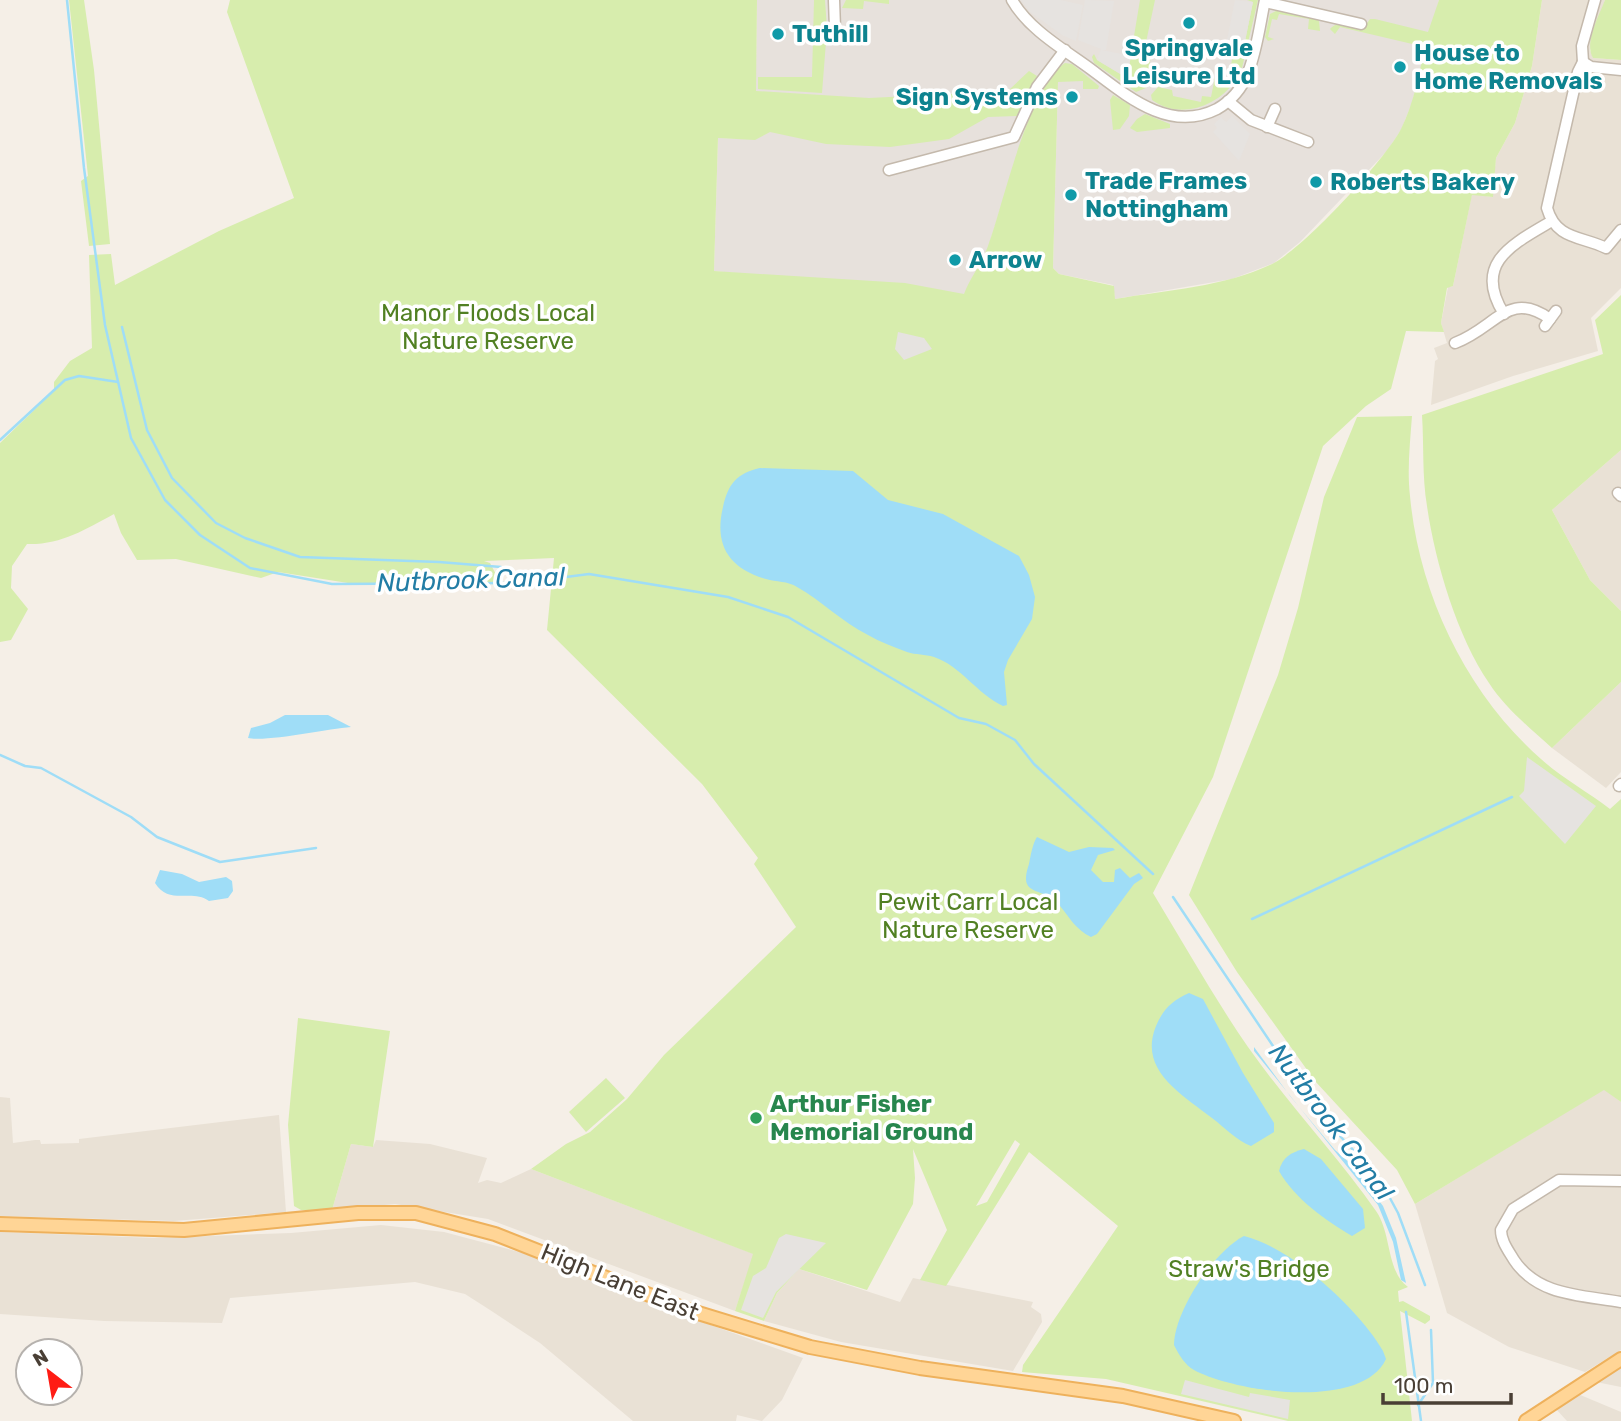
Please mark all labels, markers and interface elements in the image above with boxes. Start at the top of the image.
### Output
marker: Springvale Leisure Ltd [1181,15,1197,31]
place label: Tuthill [792,20,869,48]
marker: Tuthill [770,26,786,42]
place label: Springvale Leisure Ltd [1122,34,1256,90]
place label: House to Home Removals [1414,39,1603,95]
marker: House to Home Removals [1392,59,1408,75]
place label: Sign Systems [896,83,1058,111]
marker: Sign Systems [1064,89,1080,105]
place label: Trade Frames Nottingham [1085,167,1247,223]
place label: Roberts Bakery [1330,168,1515,196]
marker: Roberts Bakery [1308,174,1324,190]
marker: Trade Frames Nottingham [1063,187,1079,203]
place label: Arrow [969,246,1042,274]
marker: Arrow [947,252,963,268]
park label: Manor Floods Local Nature Reserve [381,299,595,355]
water label: Nutbrook Canal [376,561,566,599]
park label: Pewit Carr Local Nature Reserve [878,888,1058,944]
water label: Nutbrook Canal [1262,1038,1400,1207]
place label: Arthur Fisher Memorial Ground [770,1090,973,1146]
marker: Arthur Fisher Memorial Ground [748,1110,764,1126]
street label: High Lane East [537,1238,703,1326]
park label: Straw's Bridge [1168,1255,1330,1283]
north arrow [14,1337,84,1407]
text: N [29,1344,52,1371]
scale bar [1383,1362,1511,1406]
text: 100 m [1394,1373,1453,1398]

